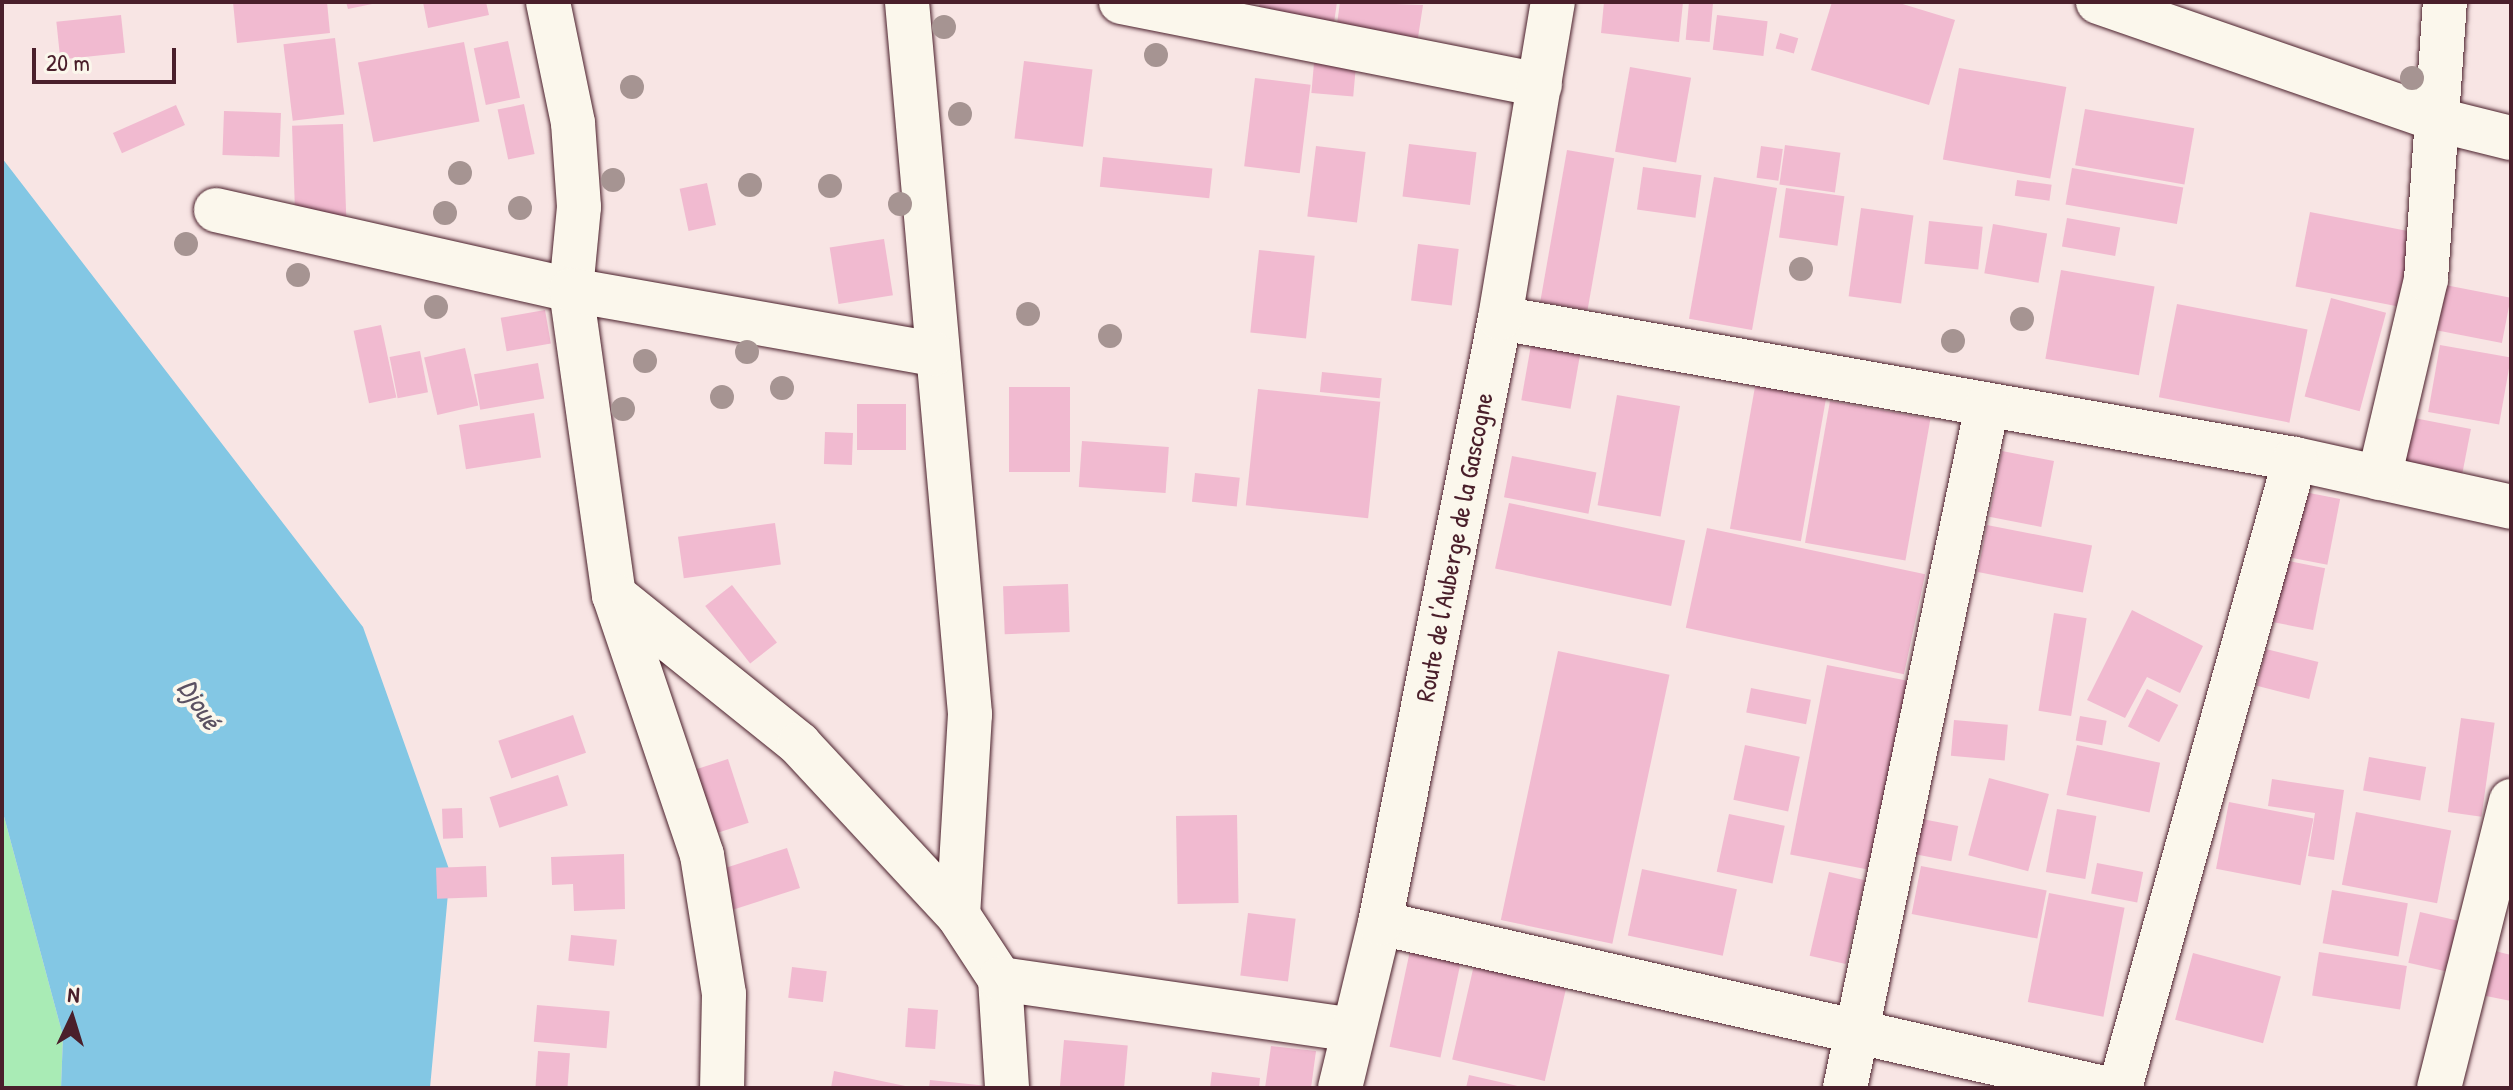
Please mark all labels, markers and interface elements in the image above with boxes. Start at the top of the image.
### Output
scale bar [36,32,180,82]
text: 20 m [46,46,90,78]
street label: Route de l'Auberge de la Gascogne [1409,390,1499,704]
water label: Djoué [171,672,229,736]
north arrow [32,978,112,1058]
text: N [67,979,81,1009]

